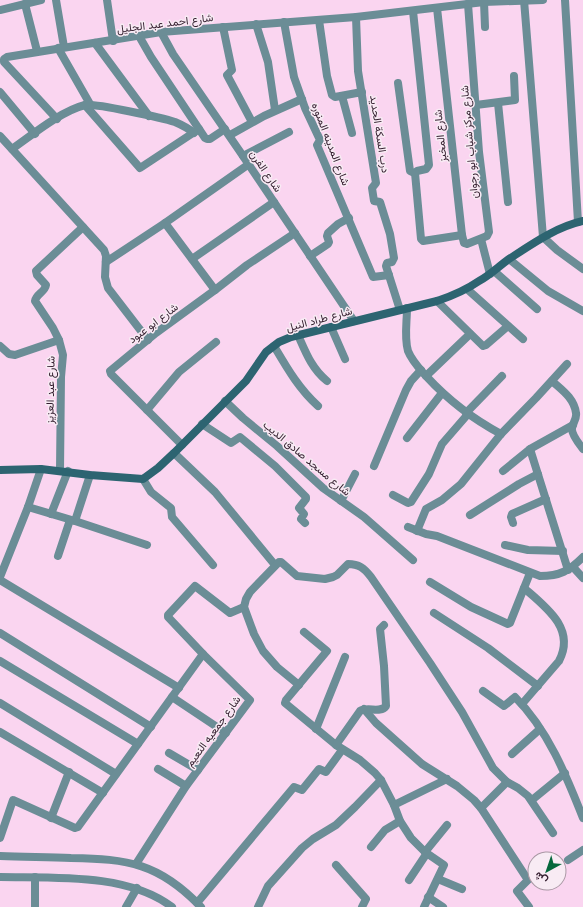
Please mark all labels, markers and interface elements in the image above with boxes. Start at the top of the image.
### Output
street label: شارع احمد عبد الجليل [116,11,215,37]
street label: شارع مركز شباب ابو رجوان [458,84,482,199]
street label: درب السكة الحديد [367,94,392,174]
street label: شارع المدينه المنوره [308,101,352,188]
street label: شارع المخبز [431,109,451,164]
street label: شارع الفرن [246,148,285,196]
street label: شارع ابو عبود [126,300,181,347]
street label: شارع طراد النيل [285,304,354,336]
street label: شارع عبد العزيز [43,356,59,425]
street label: شارع مسجد صادق الديب [260,418,353,500]
street label: شارع جمعيه النعيم [183,693,245,770]
north arrow [527,851,567,891]
text: ش [532,869,550,888]

